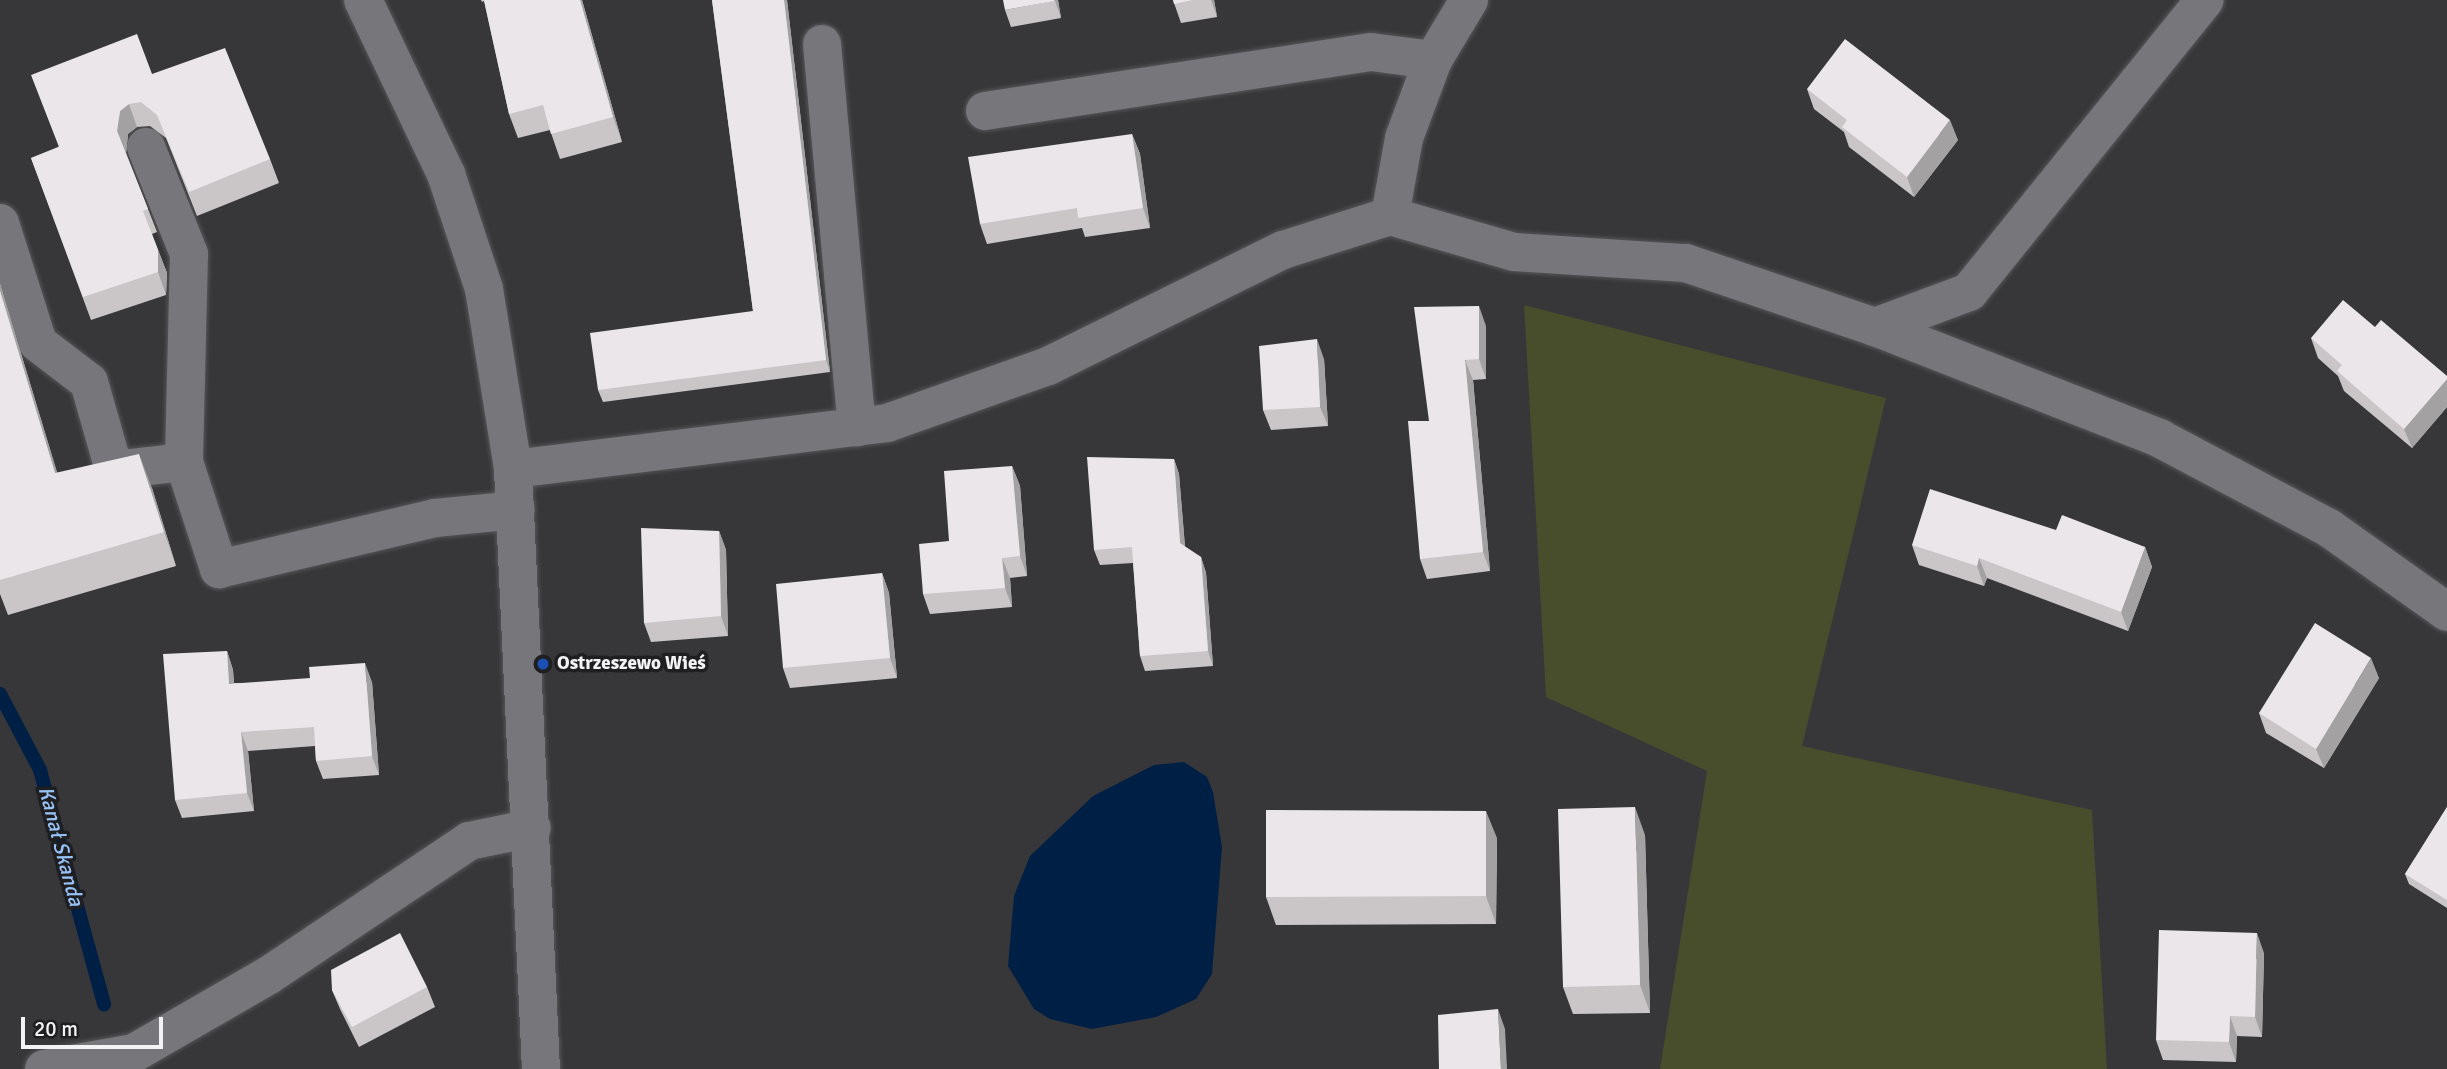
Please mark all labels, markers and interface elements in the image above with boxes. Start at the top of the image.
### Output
place label: Ostrzeszewo Wieś [557,653,706,675]
marker: Ostrzeszewo Wieś [535,656,551,672]
water label: Kanał Skanda [33,783,89,909]
scale bar [24,1002,166,1046]
text: 20 m [34,1016,78,1042]

